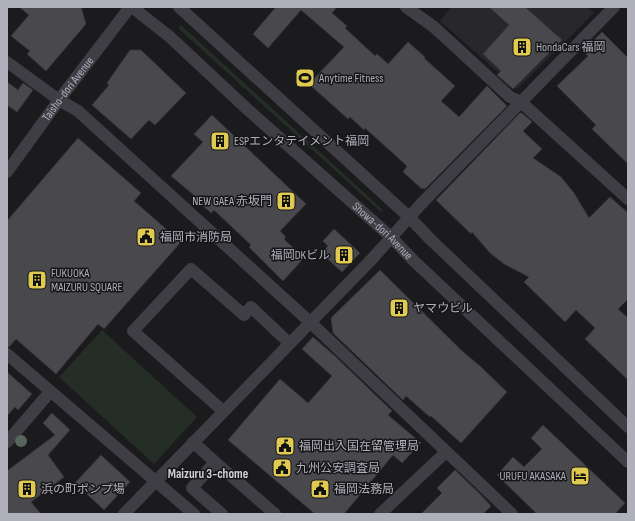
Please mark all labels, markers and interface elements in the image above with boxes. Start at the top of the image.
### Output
building icon: HondaCars 福岡 [511,36,533,58]
place label: HondaCars 福岡 [536,40,606,55]
street label: Taisho-dori Avenue [39,54,97,124]
sports icon: Anytime Fitness [294,67,316,89]
place label: Anytime Fitness [318,71,384,86]
building icon: ESPエンタテイメント福岡 [209,130,231,152]
place label: ESPエンタテイメント福岡 [234,134,369,149]
building icon: NEW GAEA 赤坂門 [275,190,297,212]
place label: NEW GAEA 赤坂門 [192,194,272,209]
street label: Showa-dori Avenue [349,199,416,263]
public building icon: 福岡市消防局 [135,226,157,248]
place label: 福岡市消防局 [160,230,232,245]
building icon: 福岡DKビル [333,244,355,266]
place label: 福岡DKビル [271,248,330,263]
place label: FUKUOKA MAIZURU SQUARE [51,266,122,295]
building icon: FUKUOKA MAIZURU SQUARE [26,269,48,291]
building icon: ヤマウビル [388,297,410,319]
place label: ヤマウビル [413,301,473,316]
public building icon: 福岡出入国在留管理局 [274,435,296,457]
place label: 福岡出入国在留管理局 [299,439,419,454]
public building icon: 九州公安調査局 [271,457,293,479]
place label: 九州公安調査局 [296,461,380,476]
hotel icon: URUFU AKASAKA [569,465,591,487]
district label: Maizuru 3-chome [168,466,249,482]
place label: URUFU AKASAKA [500,469,567,484]
building icon: 浜の町ポンプ場 [16,478,38,500]
public building icon: 福岡法務局 [309,478,331,500]
place label: 浜の町ポンプ場 [41,482,125,497]
place label: 福岡法務局 [334,482,394,497]

